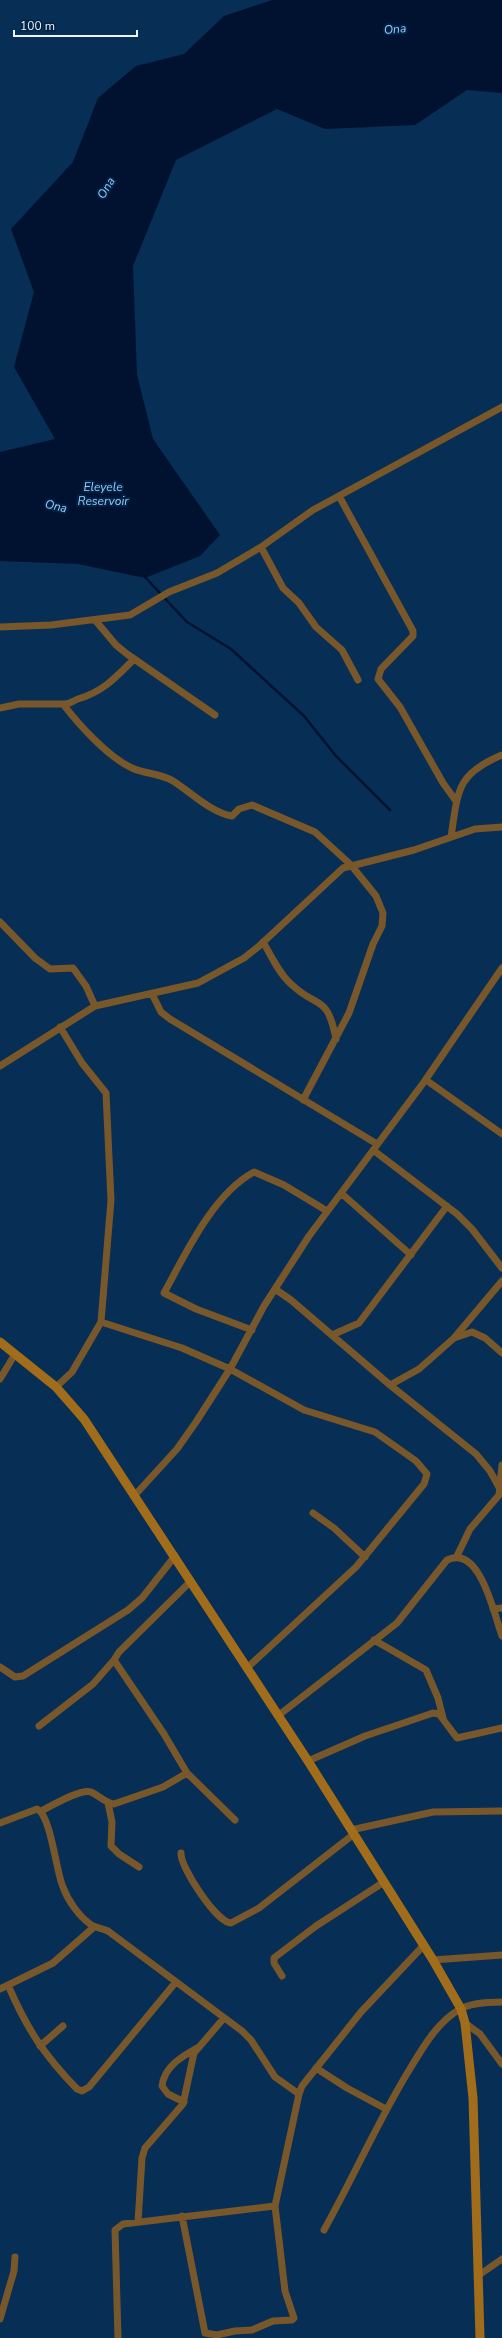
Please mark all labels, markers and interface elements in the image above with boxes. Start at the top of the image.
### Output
scale bar [14,12,137,38]
text: 100 m [20,18,55,34]
water label: Ona [383,20,407,38]
water label: Ona [93,174,119,202]
water label: Eleyele Reservoir [78,479,129,509]
water label: Ona [43,496,69,516]

